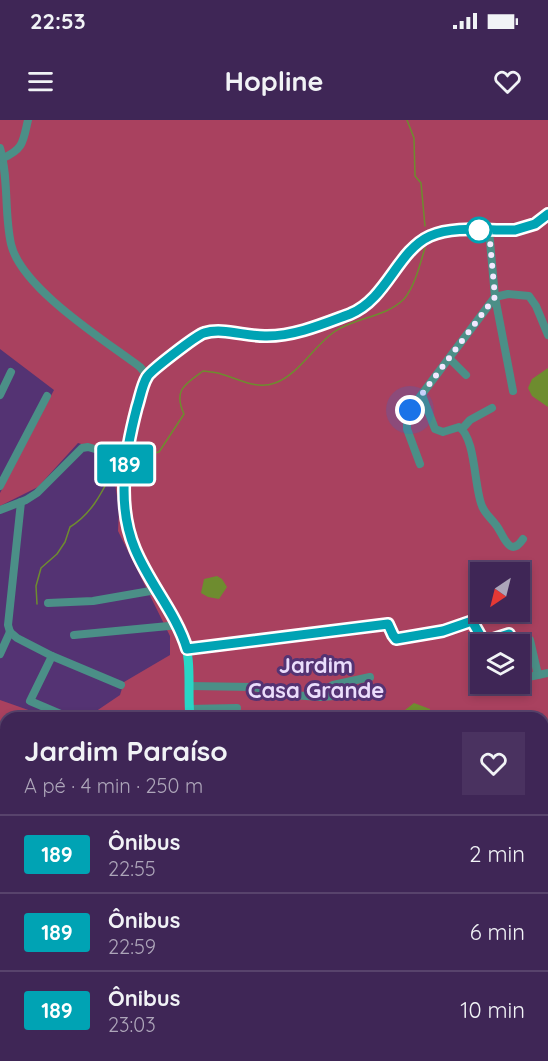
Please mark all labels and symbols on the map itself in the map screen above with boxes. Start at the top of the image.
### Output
unlabelled marker [466,217,492,243]
your location [395,395,425,425]
line badge: 189 [90,444,160,484]
north arrow [470,562,530,622]
district label: Jardim Casa Grande [248,651,384,704]

